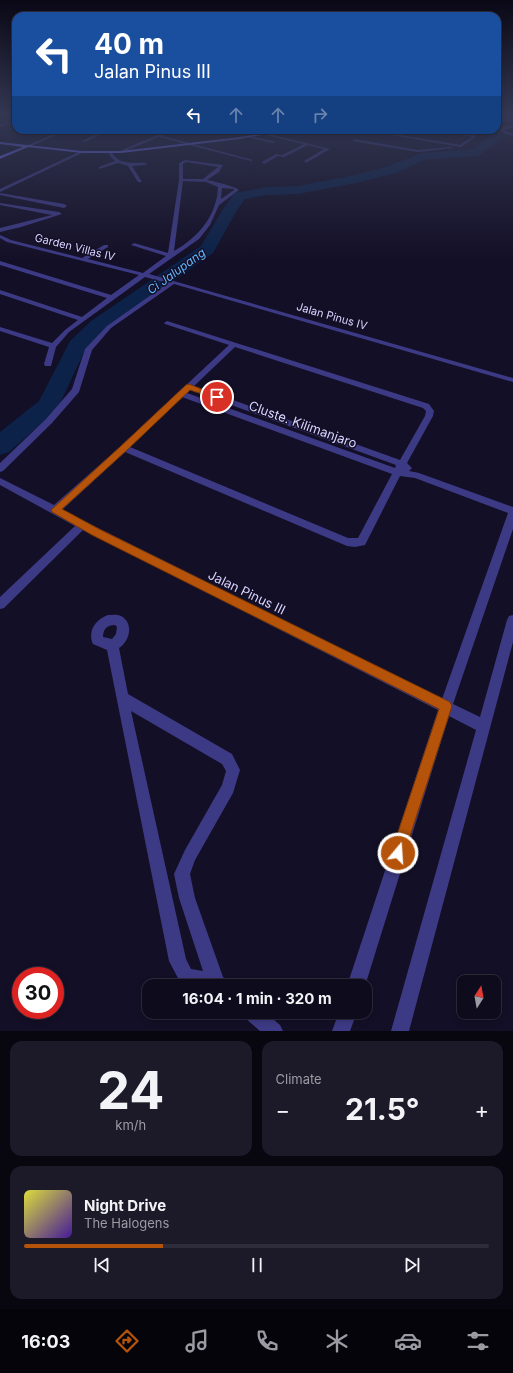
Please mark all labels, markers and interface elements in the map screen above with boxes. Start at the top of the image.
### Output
text: 40 m [94,27,164,61]
icon: left [28,28,80,80]
text: Jalan Pinus III [94,61,211,82]
icon: left [183,104,205,126]
icon: ahead [225,104,247,126]
icon: ahead [267,104,289,126]
icon: right [309,104,331,126]
street label: Garden Villas IV [33,230,117,264]
water label: Ci Jalupang [144,245,208,297]
street label: Jalan Pinus IV [295,299,369,333]
pin [200,380,234,414]
icon: arrive [206,386,228,408]
street label: Cluste. Kilimanjaro [247,397,359,451]
street label: Jalan Pinus III [206,566,288,618]
position arrow [377,832,419,874]
speed limit sign: 30 [12,967,64,1019]
north arrow [457,975,501,1019]
map controls [457,975,501,1019]
text: 16:04 · 1 min · 320 m [182,989,332,1008]
text: 24 [97,1059,164,1122]
text: Climate [276,1071,322,1087]
text: 21.5° [345,1091,419,1127]
text: − [276,1097,290,1123]
text: + [474,1097,489,1123]
text: km/h [115,1117,146,1133]
text: Night Drive [84,1196,166,1215]
text: The Halogens [84,1215,169,1231]
icon: previous [91,1254,113,1276]
icon: pause [246,1254,268,1276]
icon: next [401,1254,423,1276]
icon: directions [113,1327,141,1355]
icon: music [183,1327,211,1355]
icon: phone [253,1327,281,1355]
icon: climate [323,1327,351,1355]
icon: car [394,1327,422,1355]
icon: filters [464,1327,492,1355]
text: 16:03 [21,1331,70,1352]

